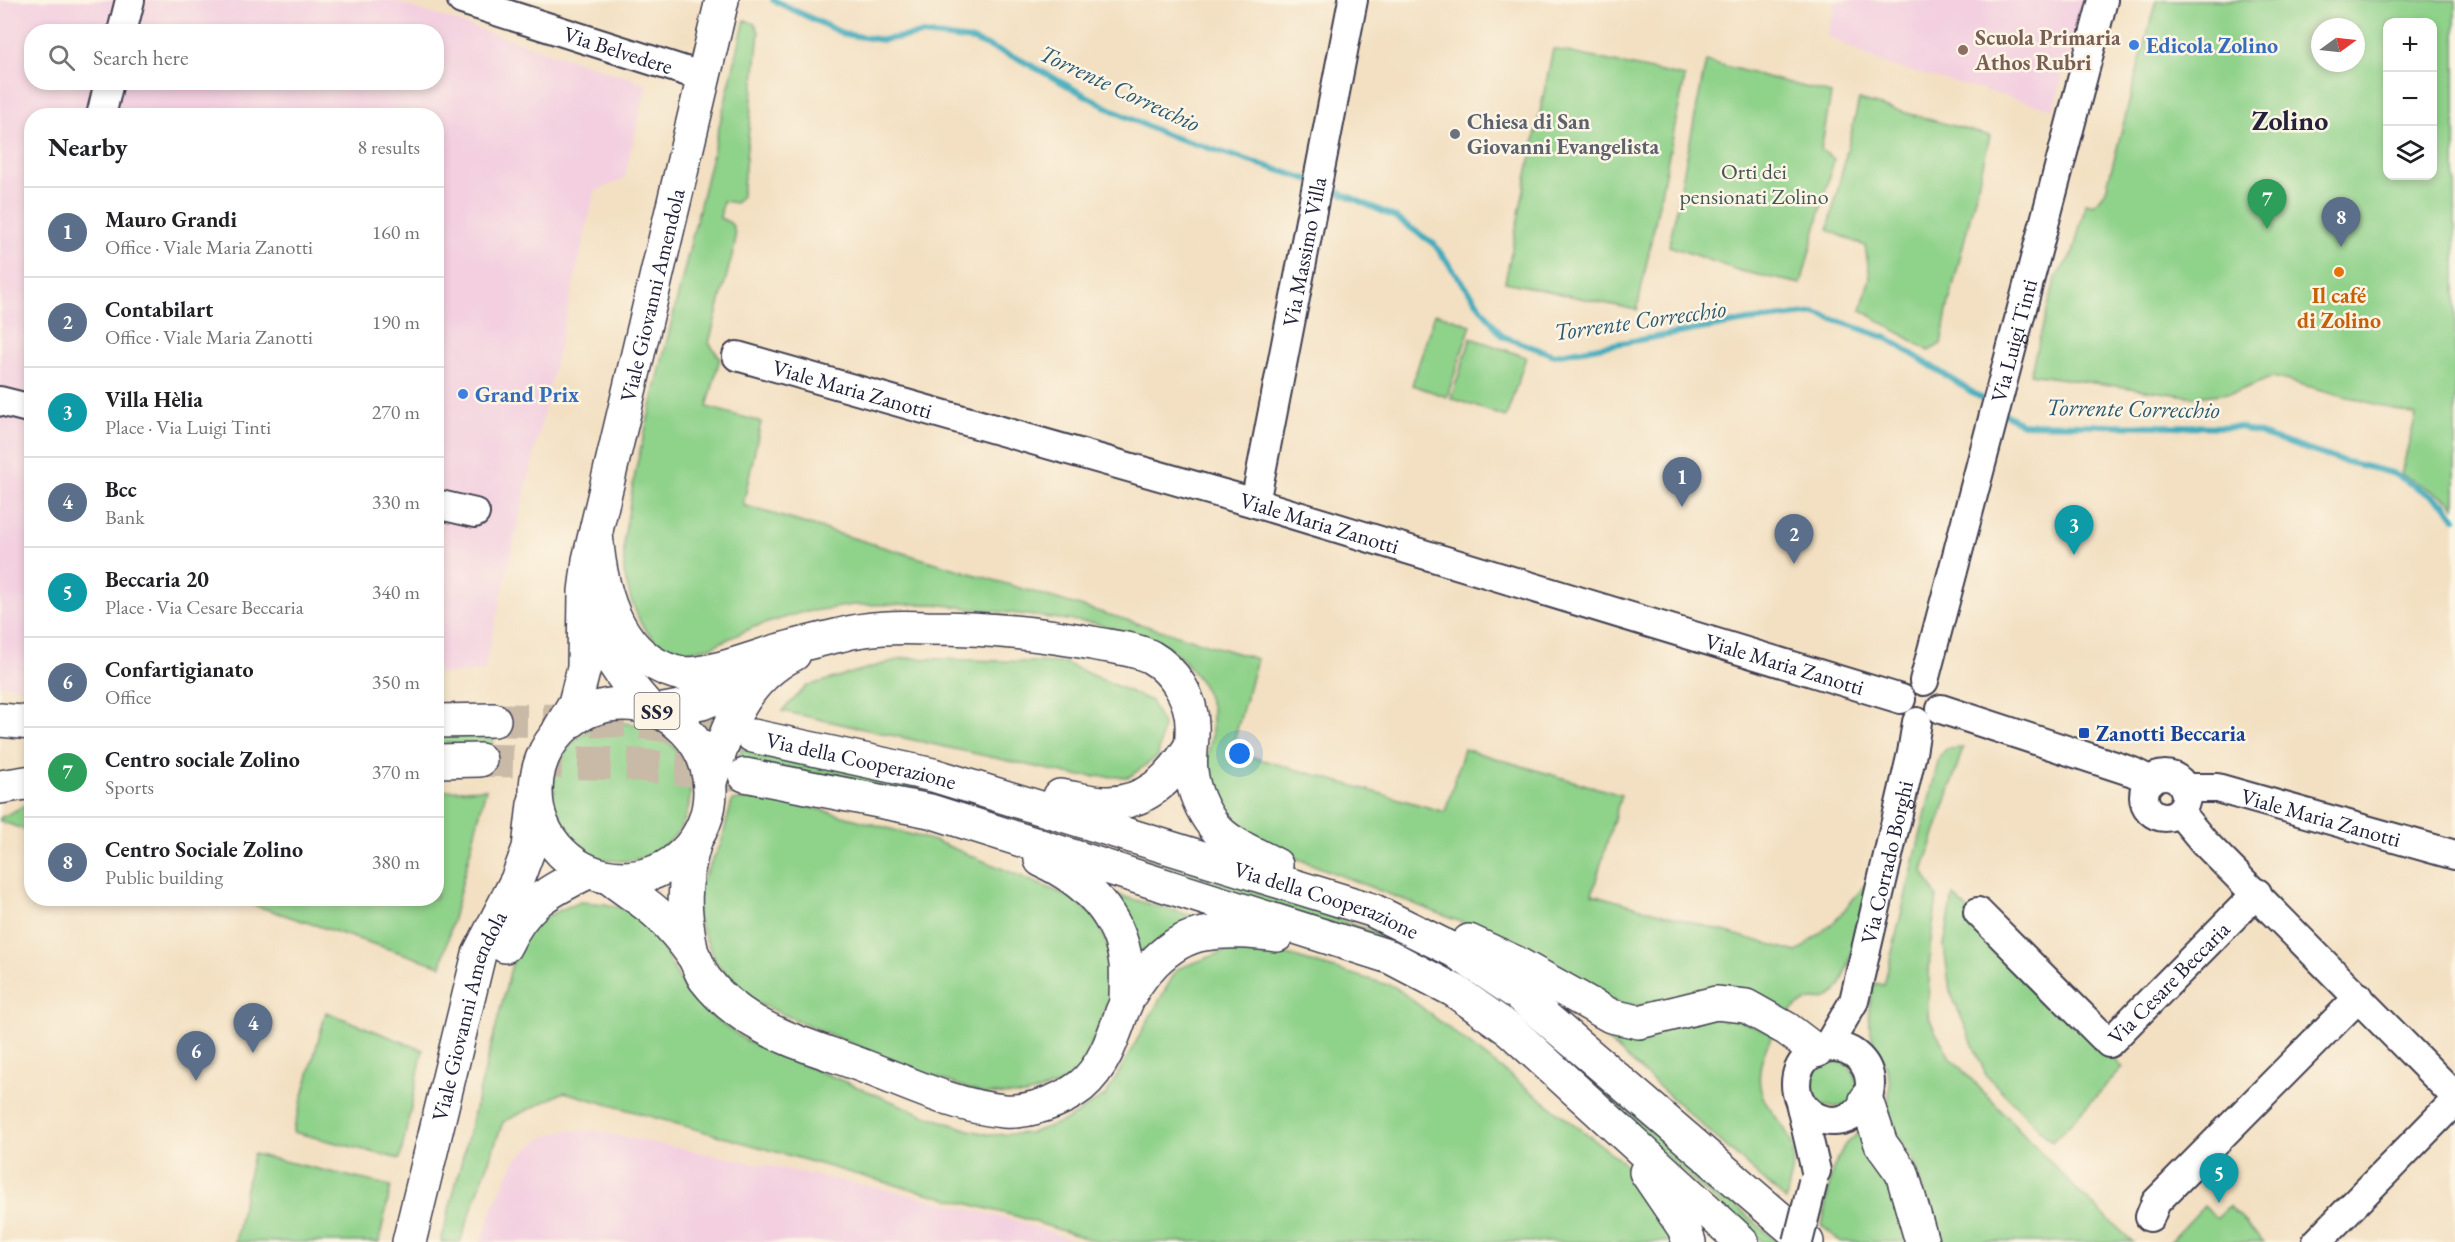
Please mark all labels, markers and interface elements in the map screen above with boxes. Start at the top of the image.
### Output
north arrow [2311,18,2365,72]
map controls [2383,18,2437,180]
button: + [2383,18,2437,72]
street label: Via Belvedere [560,19,677,81]
place label: Scuola Primaria Athos Rubri [1974,23,2121,77]
search box [24,24,444,90]
place label: Edicola Zolino [2146,31,2278,60]
water label: Torrente Correcchio [1035,37,1205,139]
marker: Edicola Zolino [2127,38,2141,52]
icon: search [45,41,78,74]
text: Search here [93,43,188,72]
marker: Scuola Primaria Athos Rubri [1956,43,1970,57]
button: − [2383,72,2437,126]
district label: Zolino [2252,102,2328,138]
place label: Chiesa di San Giovanni Evangelista [1467,107,1660,161]
button: layers [2383,126,2437,180]
marker: Chiesa di San Giovanni Evangelista [1448,127,1462,141]
text: Nearby [48,130,128,164]
text: 8 results [357,134,420,160]
park label: Orti dei pensionati Zolino [1679,157,1829,211]
street label: Via Massimo Villa [1275,174,1333,329]
pin: 7 [2248,180,2286,229]
street label: Viale Giovanni Amendola [613,185,691,405]
pin: 8 [2322,198,2360,247]
text: Mauro Grandi [105,205,237,234]
text: 1 [62,219,73,245]
text: 160 m [372,219,420,245]
text: Office · Viale Maria Zanotti [105,234,313,260]
marker: Il café di Zolino [2332,265,2346,279]
street label: Via Luigi Tinti [1983,276,2044,405]
place label: Il café di Zolino [2297,281,2381,335]
water label: Torrente Correcchio [1552,293,1728,347]
text: Contabilart [105,295,213,324]
text: 2 [62,309,73,335]
text: 190 m [372,309,420,335]
text: Office · Viale Maria Zanotti [105,324,313,350]
street label: Viale Maria Zanotti [769,352,936,425]
place label: Grand Prix [475,380,579,409]
text: Villa Hèlia [105,385,203,414]
marker: Grand Prix [456,387,470,401]
water label: Torrente Correcchio [2046,391,2220,425]
text: 3 [62,399,73,425]
text: 270 m [372,399,420,425]
text: Place · Via Luigi Tinti [105,414,271,440]
pin: 1 [1662,458,1702,507]
text: Bcc [105,475,137,504]
street label: Viale Maria Zanotti [1237,485,1403,560]
text: 4 [62,489,73,515]
text: 330 m [372,489,420,515]
text: Bank [105,504,145,530]
pin: 3 [2054,506,2094,555]
pin: 2 [1774,514,1814,564]
text: Beccaria 20 [105,565,209,594]
text: 5 [62,579,73,605]
text: 340 m [372,579,420,605]
text: Place · Via Cesare Beccaria [105,594,304,620]
street label: Viale Maria Zanotti [1702,626,1868,702]
text: Confartigianato [105,655,254,684]
text: 6 [62,669,73,695]
text: 350 m [372,669,420,695]
text: Office [105,684,151,710]
road number: SS9 [634,693,680,729]
place label: Zanotti Beccaria [2096,719,2246,748]
street label: Via della Cooperazione [763,725,961,796]
marker: Zanotti Beccaria [2077,726,2091,740]
your location [1225,739,1254,768]
text: Centro sociale Zolino [105,745,300,774]
text: 7 [62,759,73,785]
text: 370 m [372,759,420,785]
text: Sports [105,774,154,800]
street label: Via Corrado Borghi [1853,778,1920,947]
street label: Viale Maria Zanotti [2238,781,2404,854]
text: Centro Sociale Zolino [105,835,303,864]
text: 8 [62,849,73,875]
text: 380 m [372,849,420,875]
street label: Via della Cooperazione [1230,854,1424,946]
text: Public building [105,864,223,890]
street label: Viale Giovanni Amendola [424,906,513,1124]
street label: Via Cesare Beccaria [2101,915,2236,1051]
pin: 4 [234,1004,272,1053]
pin: 6 [176,1032,216,1081]
pin: 5 [2200,1154,2238,1203]

